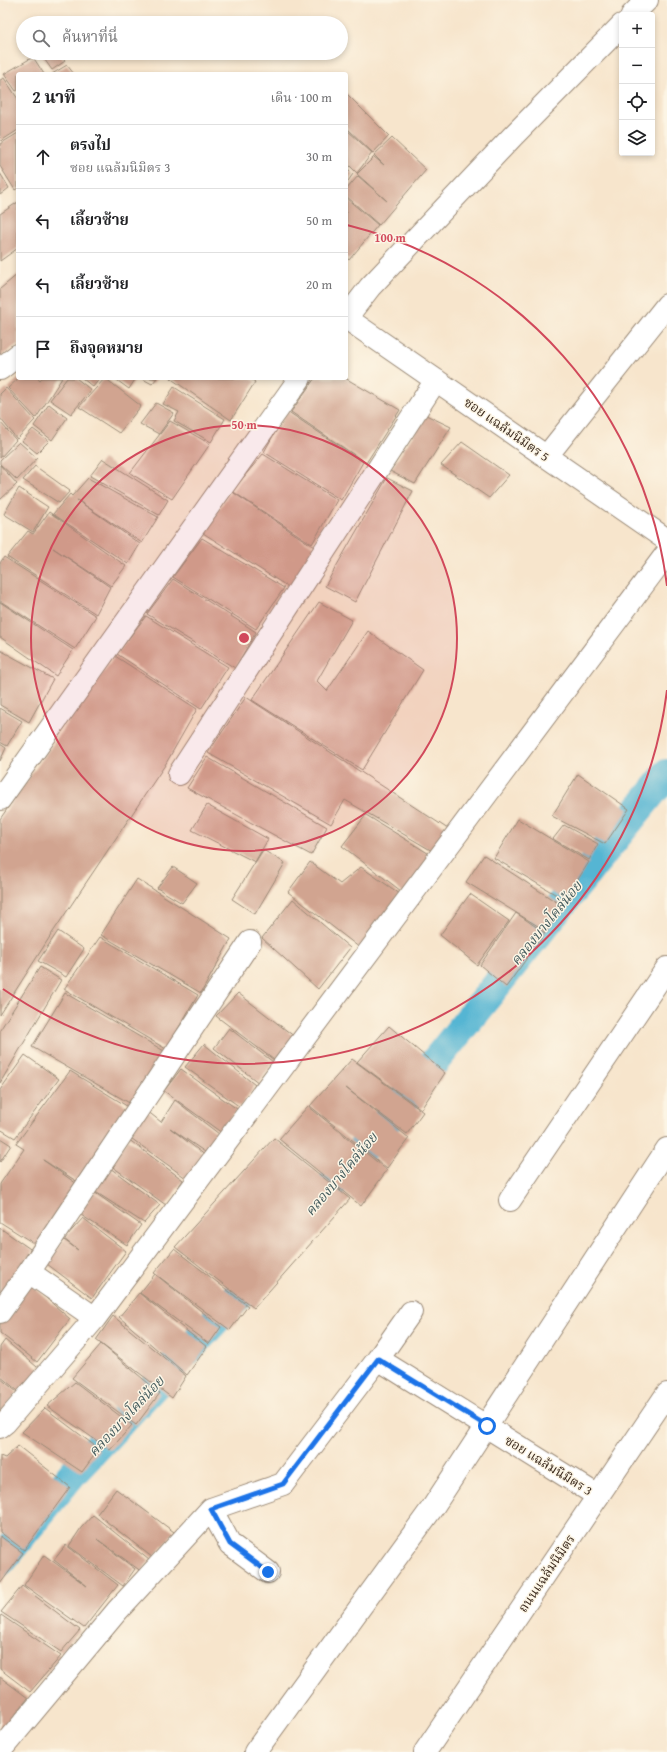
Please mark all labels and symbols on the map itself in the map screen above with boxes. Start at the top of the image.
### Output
text: 100 m [374,229,407,246]
street label: ซอย แฉล้มนิมิตร 5 [460,393,553,466]
text: 50 m [231,416,257,433]
centre of rings [237,631,251,645]
water label: คลองบางโคล่น้อย [506,875,587,969]
water label: คลองบางโคล่น้อย [300,1127,383,1220]
water label: คลองบางโคล่น้อย [83,1370,170,1461]
route start [478,1417,496,1435]
street label: ซอย แฉล้มนิมิตร 3 [501,1431,596,1500]
street label: ถนนแฉล้มนิมิตร [513,1531,580,1616]
route end [259,1563,277,1581]

